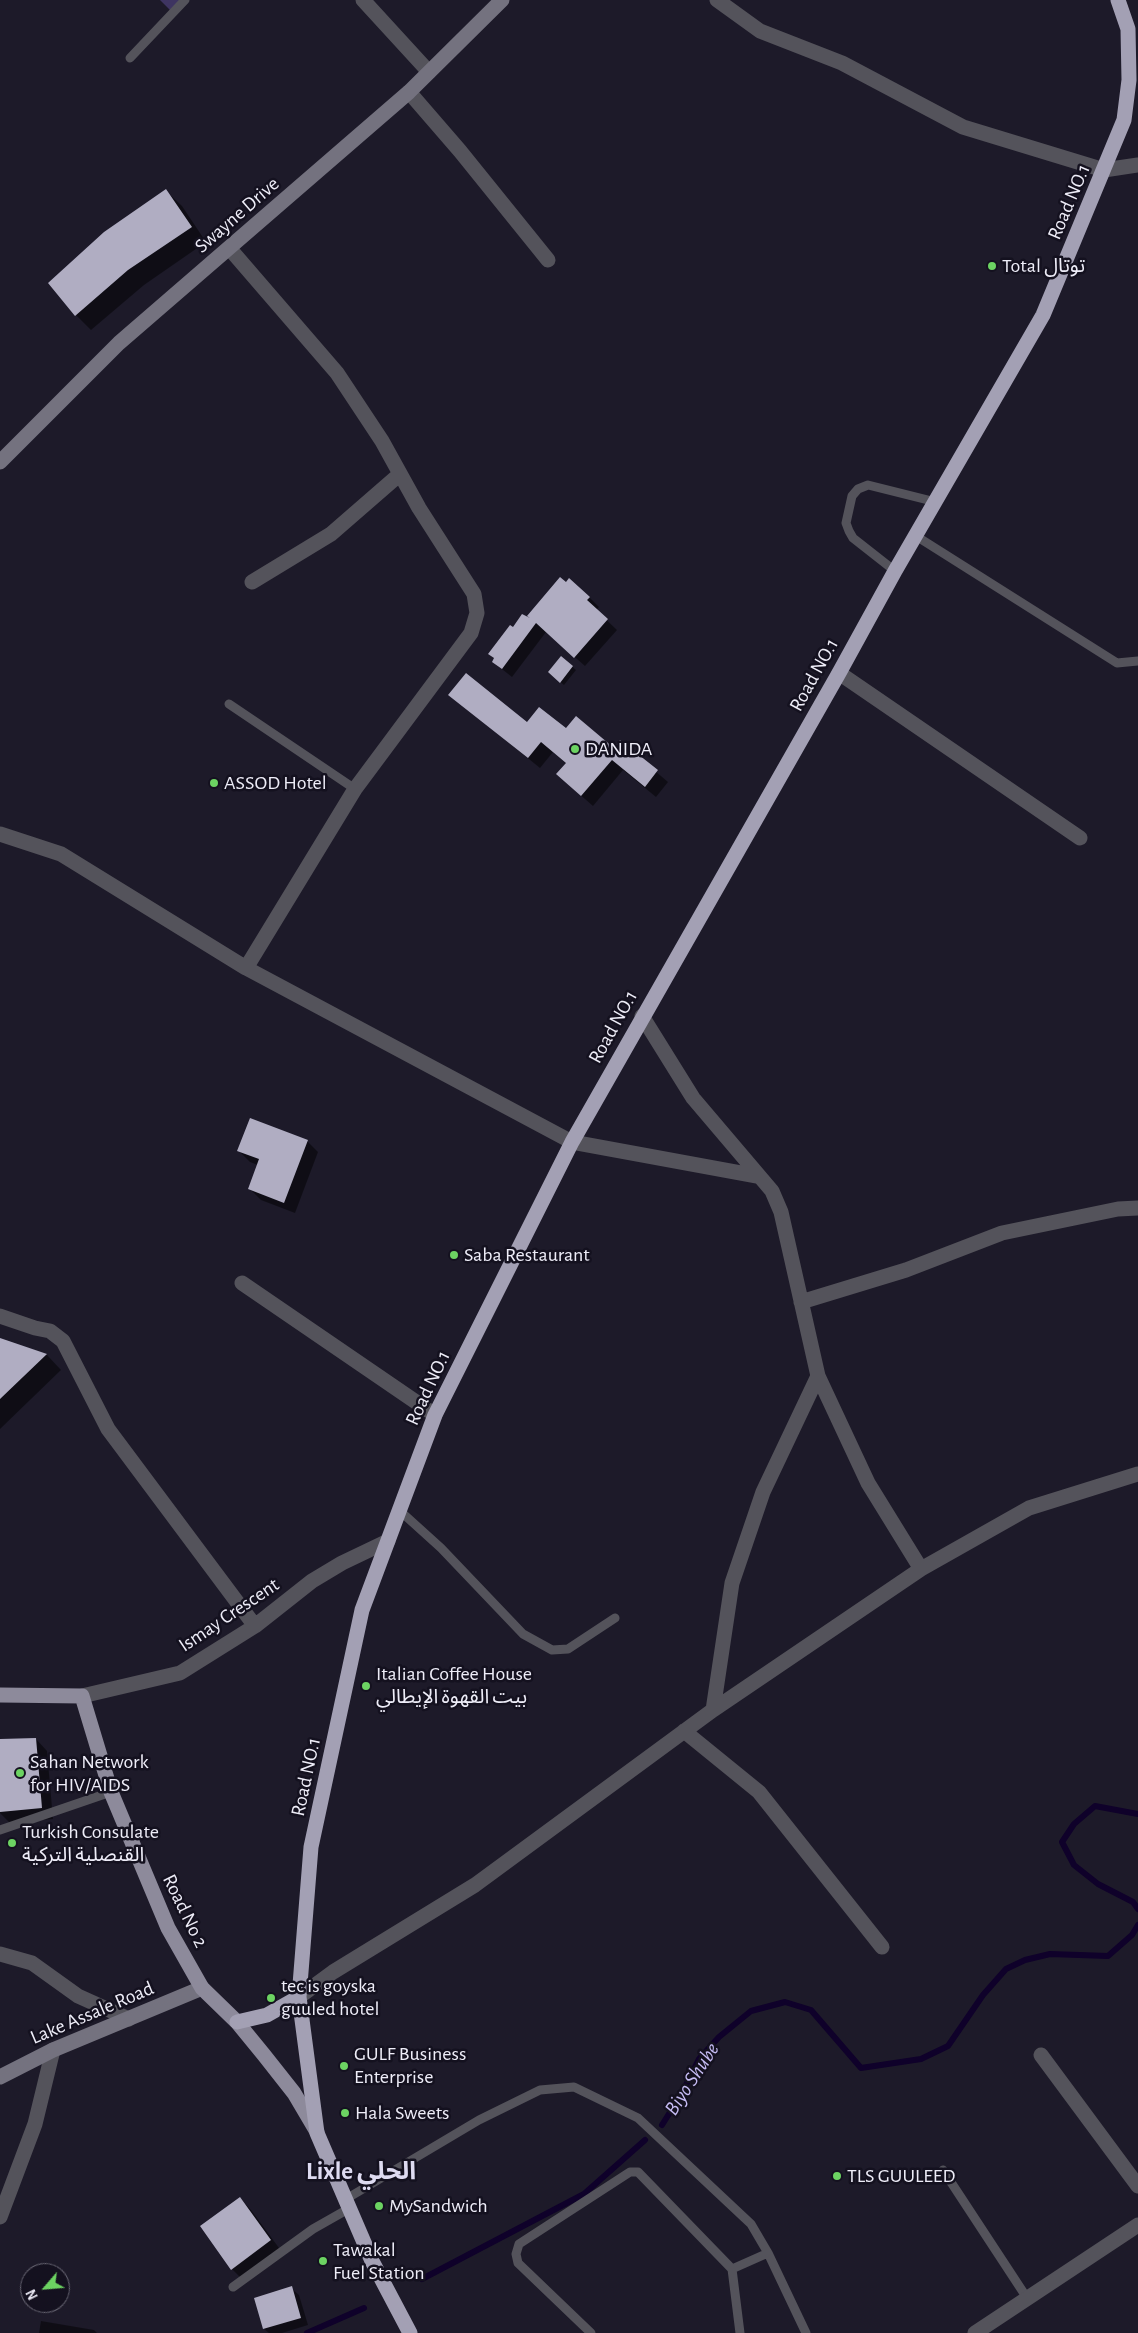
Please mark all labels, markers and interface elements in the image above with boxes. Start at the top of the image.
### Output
street label: Road NO.1 [1042,161,1096,243]
street label: Swayne Drive [190,172,284,258]
place label: Total توتال [1002,254,1085,278]
marker: Total توتال [986,260,998,272]
street label: Road NO.1 [784,634,844,716]
place label: DANIDA [585,737,652,761]
marker: DANIDA [569,743,581,755]
place label: ASSOD Hotel [224,771,327,795]
marker: ASSOD Hotel [208,777,220,789]
street label: Road NO.1 [583,986,643,1068]
place label: Saba Restaurant [464,1243,590,1267]
marker: Saba Restaurant [448,1249,460,1261]
street label: Road NO.1 [400,1347,456,1429]
street label: Ismay Crescent [174,1573,284,1657]
place label: Italian Coffee House بيت القهوة الإيطالي [376,1662,532,1709]
marker: Italian Coffee House بيت القهوة الإيطالي [360,1680,372,1692]
street label: Road NO.1 [286,1736,326,1818]
place label: Sahan Network for HIV/AIDS [30,1750,149,1797]
marker: Sahan Network for HIV/AIDS [14,1767,26,1779]
place label: Turkish Consulate القنصلية التركية [22,1820,159,1867]
marker: Turkish Consulate القنصلية التركية [6,1837,18,1849]
street label: Road No 2 [157,1870,213,1952]
place label: tec is goyska guuled hotel [281,1974,379,2021]
street label: Lake Assale Road [27,1976,157,2050]
marker: tec is goyska guuled hotel [265,1992,277,2004]
water label: Biyo Shube [659,2038,725,2120]
place label: GULF Business Enterprise [354,2042,466,2089]
marker: GULF Business Enterprise [338,2060,350,2072]
place label: Hala Sweets [355,2101,449,2125]
marker: Hala Sweets [339,2107,351,2119]
district label: Lixle الحلي [306,2156,416,2186]
place label: TLS GUULEED [847,2164,955,2188]
marker: TLS GUULEED [831,2170,843,2182]
place label: MySandwich [389,2194,488,2218]
marker: MySandwich [373,2200,385,2212]
place label: Tawakal Fuel Station [333,2238,425,2285]
marker: Tawakal Fuel Station [317,2255,329,2267]
north arrow [20,2263,70,2313]
text: N [24,2287,41,2302]

